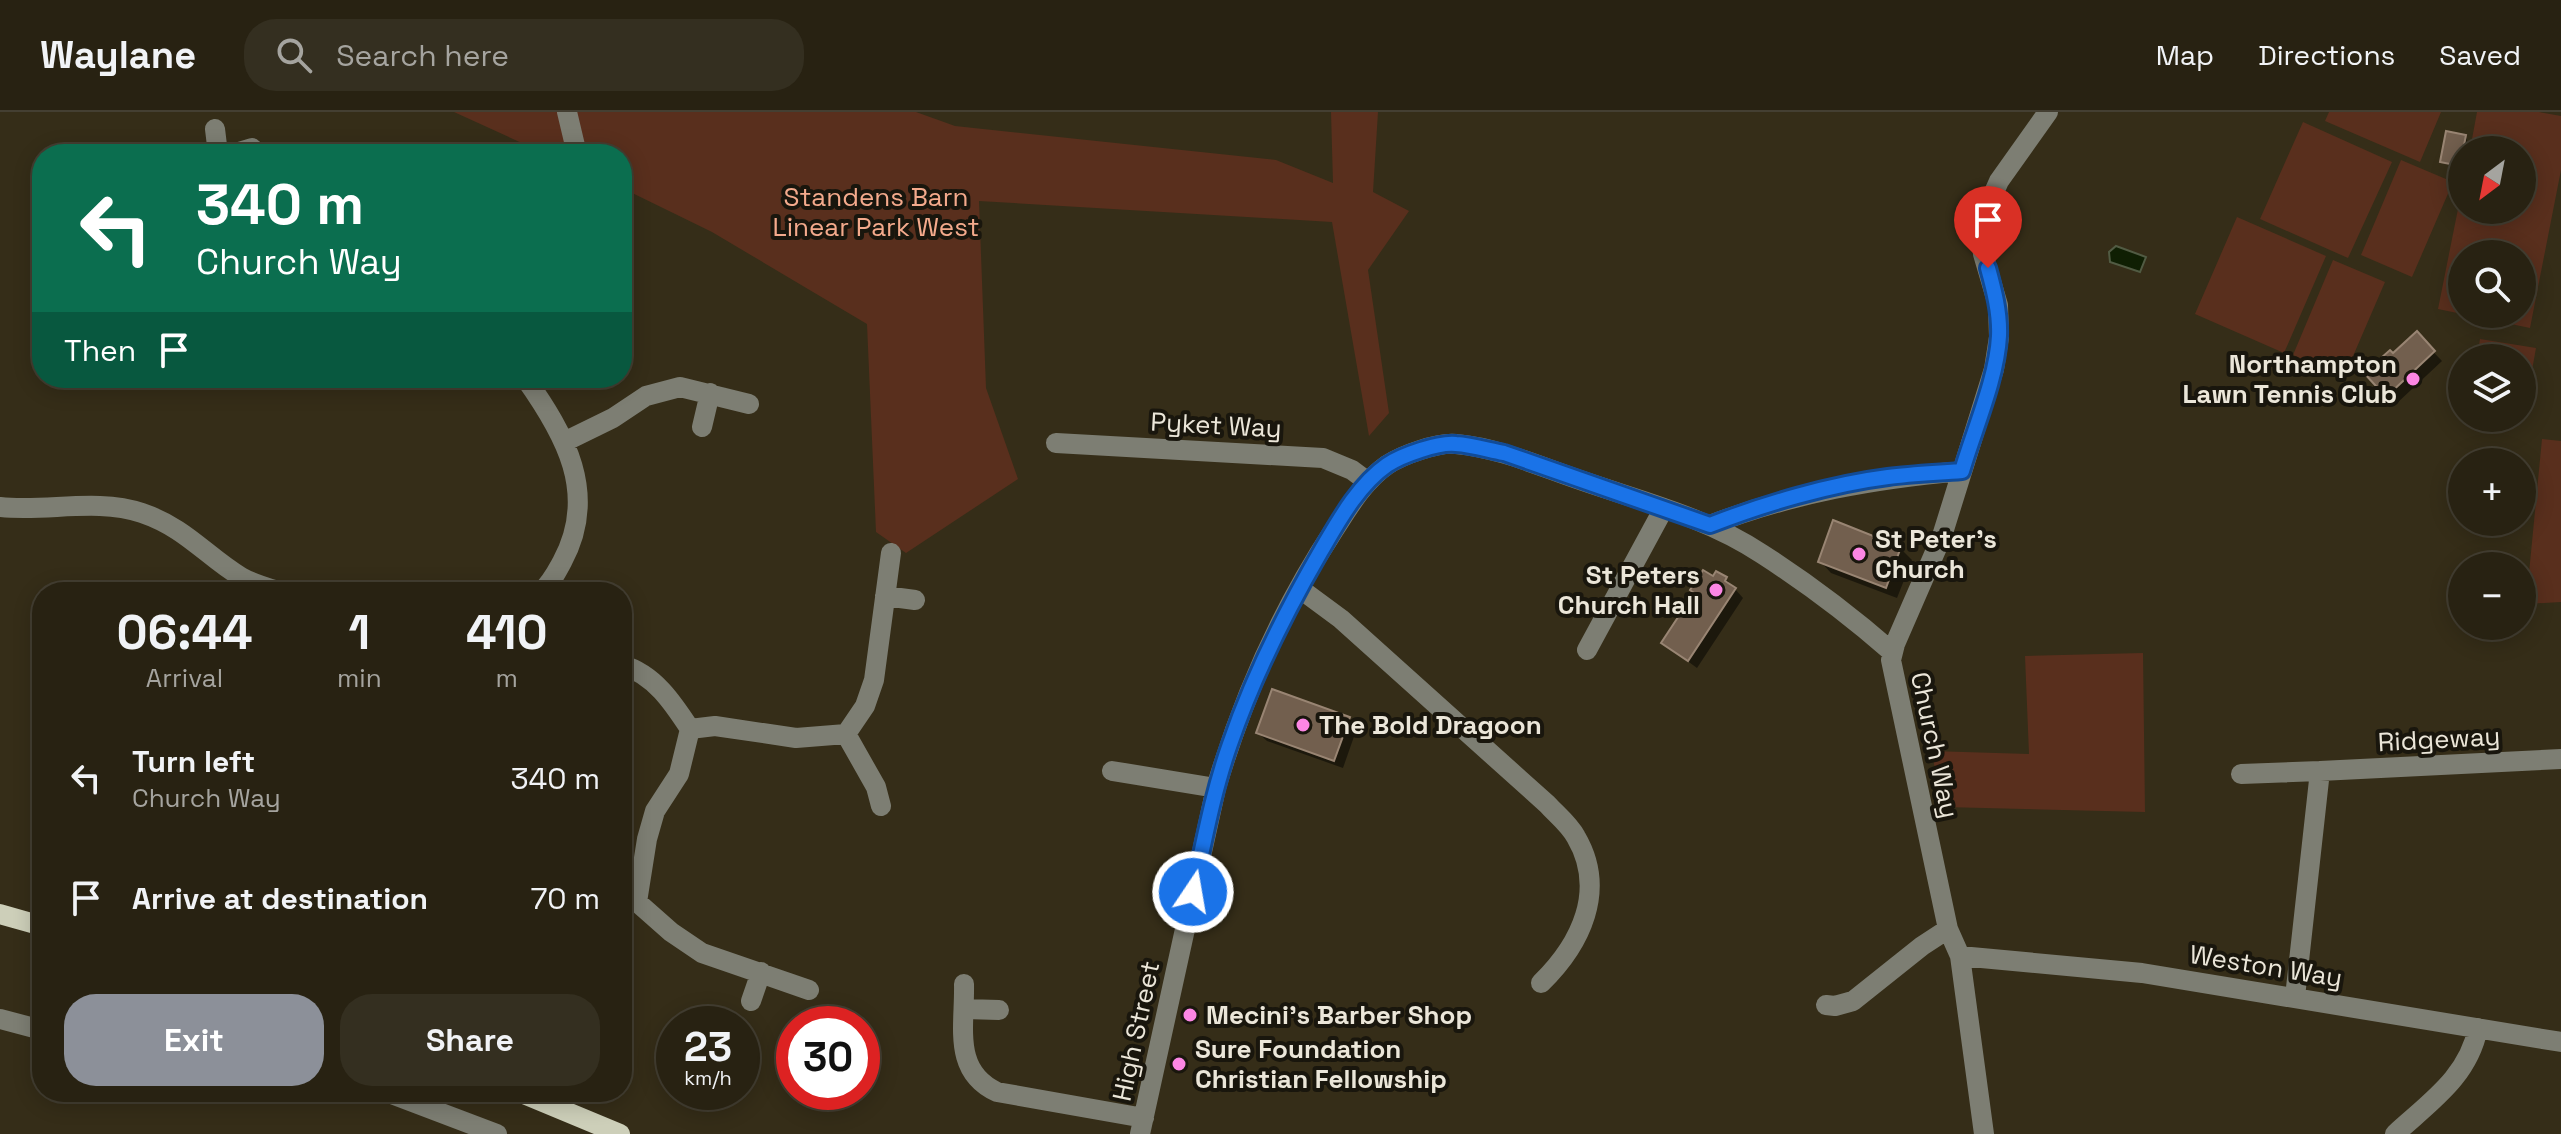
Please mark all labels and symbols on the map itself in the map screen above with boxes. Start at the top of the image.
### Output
north arrow [2448,136,2536,224]
park label: Standens Barn Linear Park West [772,180,980,244]
pin [1954,186,2022,268]
place label: Northampton Lawn Tennis Club [2182,347,2397,411]
marker: Northampton Lawn Tennis Club [2404,370,2422,388]
street label: Pyket Way [1150,405,1282,445]
place label: St Peter's Church [1875,522,1997,586]
marker: St Peter's Church [1850,545,1868,563]
place label: St Peters Church Hall [1558,558,1700,622]
marker: St Peters Church Hall [1707,581,1725,599]
street label: Church Way [1903,669,1967,821]
place label: The Bold Dragoon [1319,708,1542,742]
marker: The Bold Dragoon [1294,716,1312,734]
street label: Ridgeway [2377,719,2501,759]
position arrow [1151,850,1235,934]
street label: Weston Way [2187,937,2345,995]
street label: High Street [1105,958,1167,1104]
place label: Mecini's Barber Shop [1206,998,1472,1032]
speed limit sign: 30 [776,1006,880,1110]
marker: Mecini's Barber Shop [1181,1006,1199,1024]
place label: Sure Foundation Christian Fellowship [1195,1032,1447,1096]
marker: Sure Foundation Christian Fellowship [1170,1055,1188,1073]

